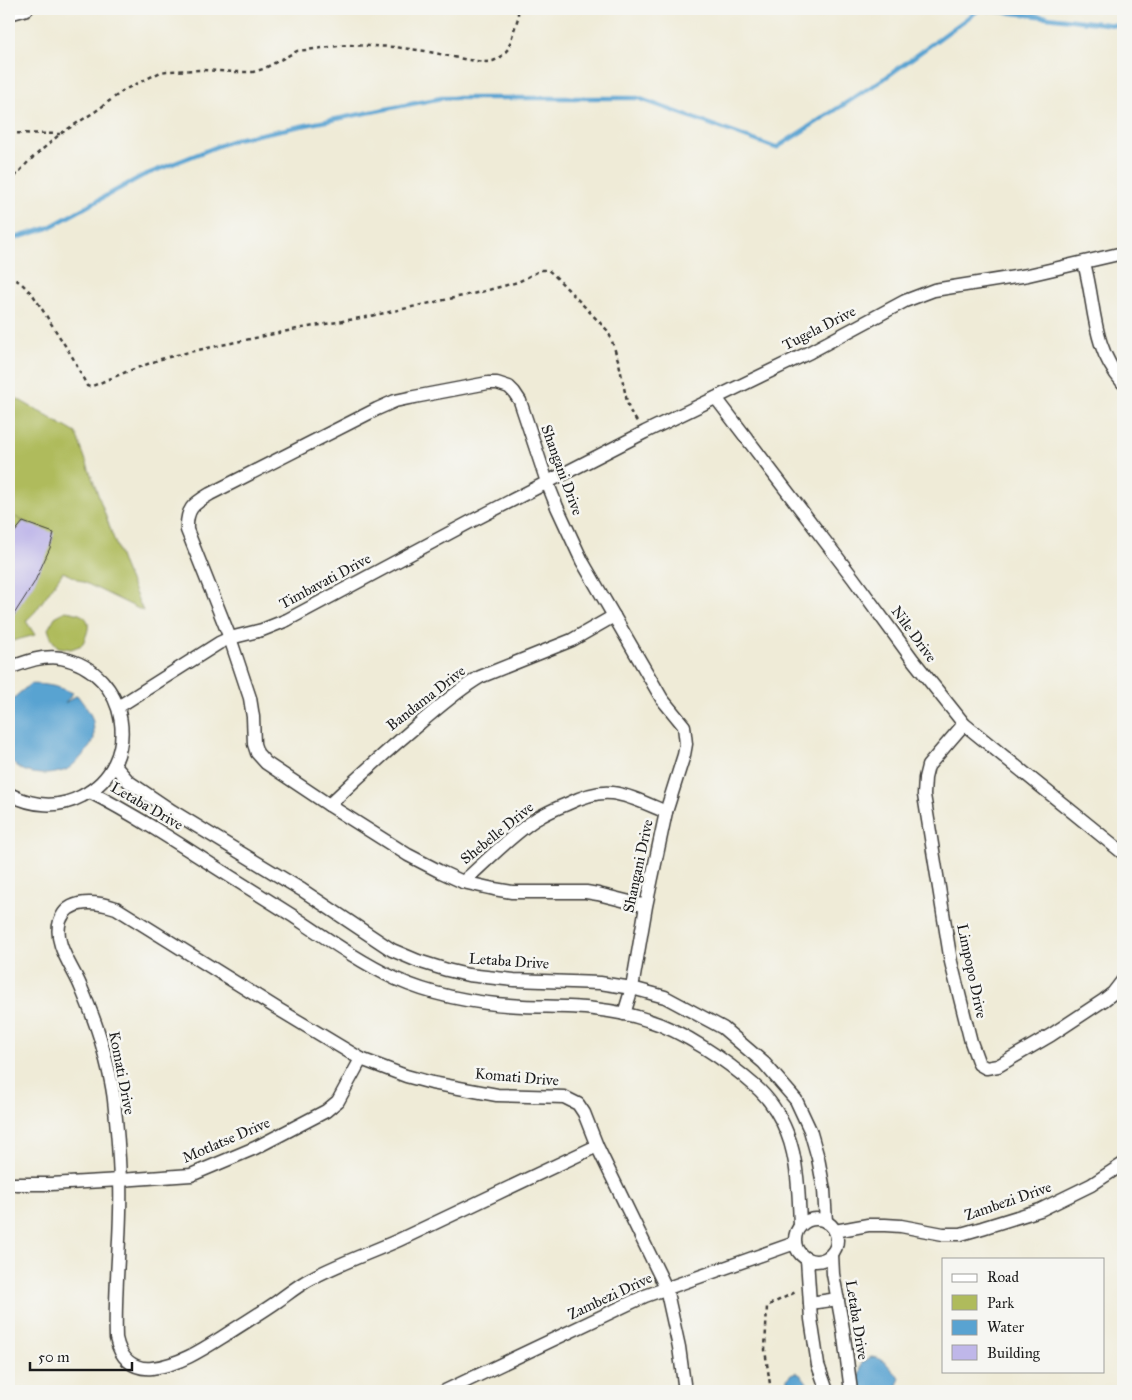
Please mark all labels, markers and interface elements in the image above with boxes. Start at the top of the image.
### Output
street label: Tugela Drive [779,302,859,354]
street label: Shangani Drive [537,422,587,518]
street label: Timbavati Drive [276,549,374,613]
street label: Nile Drive [888,602,940,666]
street label: Bandama Drive [383,662,469,734]
street label: Letaba Drive [108,778,186,834]
street label: Shebelle Drive [457,798,537,868]
street label: Shangani Drive [619,818,657,914]
street label: Limpopo Drive [953,922,991,1020]
street label: Letaba Drive [468,949,550,973]
street label: Komati Drive [105,1030,139,1116]
street label: Komati Drive [474,1064,560,1090]
street label: Motlatse Drive [179,1113,273,1167]
street label: Zambezi Drive [962,1178,1054,1224]
legend [942,1258,1104,1372]
text: Road [987,1268,1019,1286]
street label: Zambezi Drive [565,1269,655,1323]
street label: Letaba Drive [842,1279,872,1361]
text: Park [987,1294,1014,1312]
text: Water [987,1318,1024,1336]
scale bar [30,1340,132,1372]
text: Building [987,1344,1041,1362]
text: 50 m [38,1348,70,1366]

